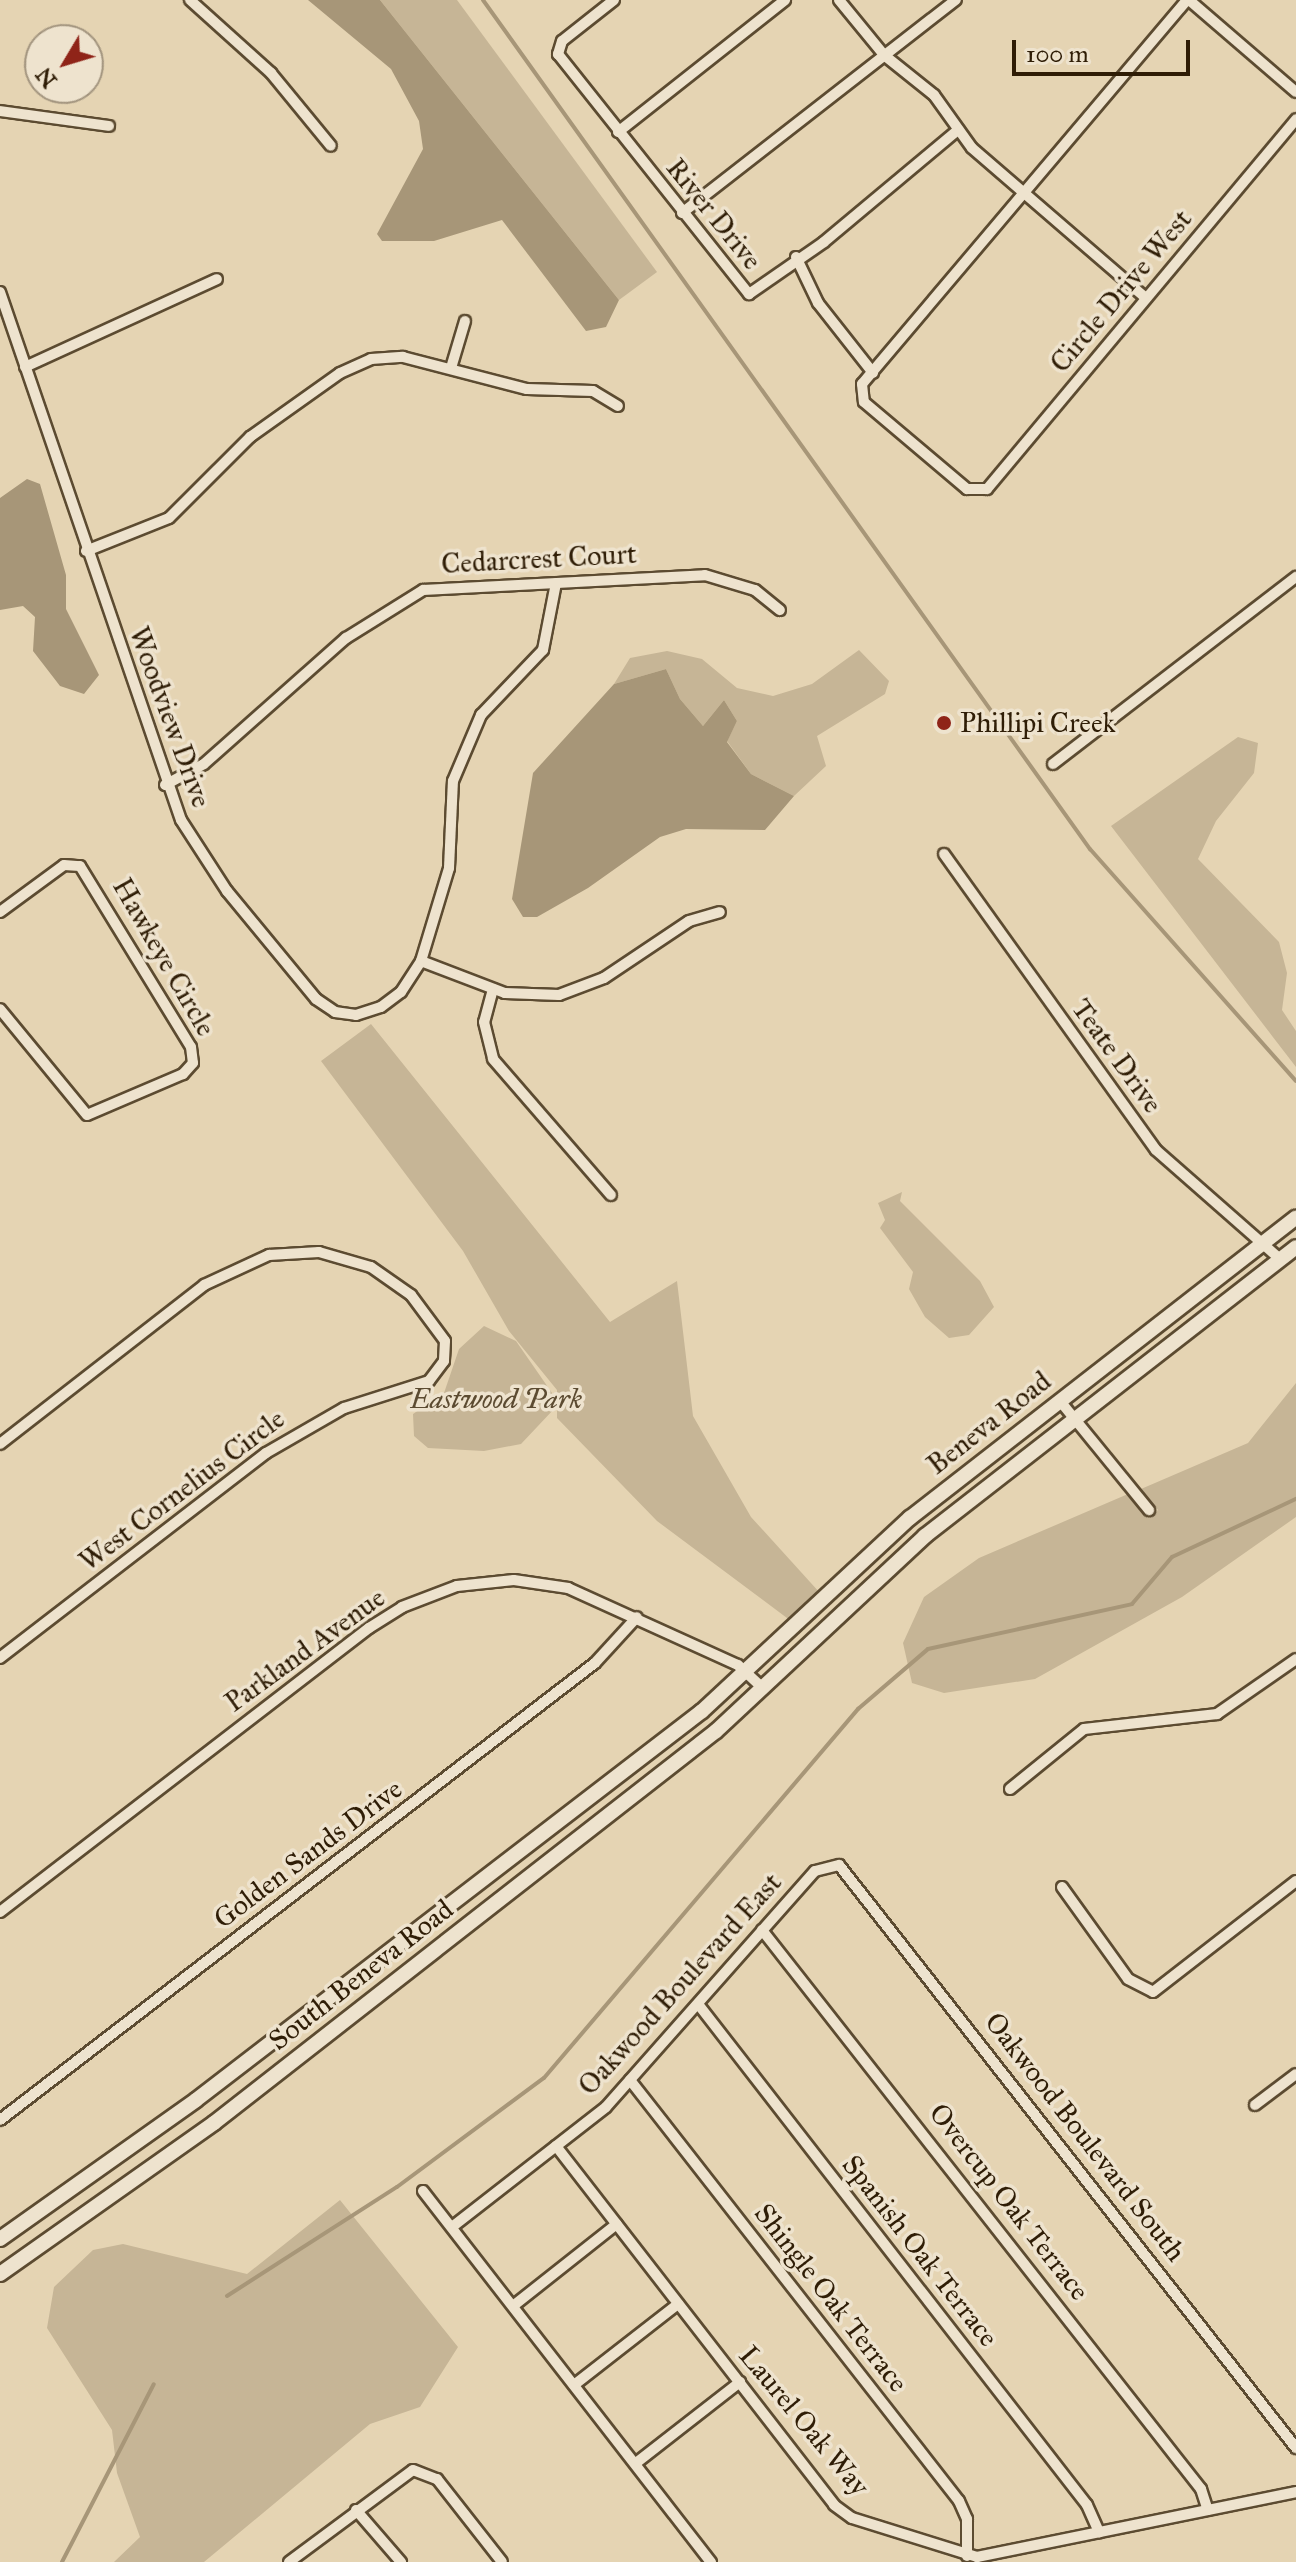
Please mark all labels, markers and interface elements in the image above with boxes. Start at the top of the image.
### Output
north arrow [24,24,104,104]
scale bar [1016,24,1194,74]
text: 100 m [1026,39,1089,69]
text: N [30,62,63,94]
street label: River Drive [659,152,769,276]
street label: Circle Drive West [1043,203,1199,379]
street label: Cedarcrest Court [440,537,638,581]
street label: Woodview Drive [122,622,218,812]
place label: Phillipi Creek [960,706,1115,740]
marker: Phillipi Creek [935,714,953,732]
street label: Hawkeye Circle [105,872,223,1042]
street label: Teate Drive [1064,992,1170,1120]
street label: Beneva Road [920,1364,1058,1482]
park label: Eastwood Park [410,1382,582,1416]
street label: West Cornelius Circle [73,1402,291,1578]
street label: Parkland Avenue [219,1581,391,1719]
street label: Golden Sands Drive [207,1772,409,1936]
street label: Oakwood Boulevard East [571,1866,789,2102]
street label: South Beneva Road [262,1893,460,2057]
street label: Oakwood Boulevard South [977,2006,1193,2268]
street label: Overcup Oak Terrace [922,2097,1096,2307]
street label: Spanish Oak Terrace [835,2149,1005,2353]
street label: Shingle Oak Terrace [747,2197,915,2399]
street label: Laurel Oak Way [732,2339,876,2503]

